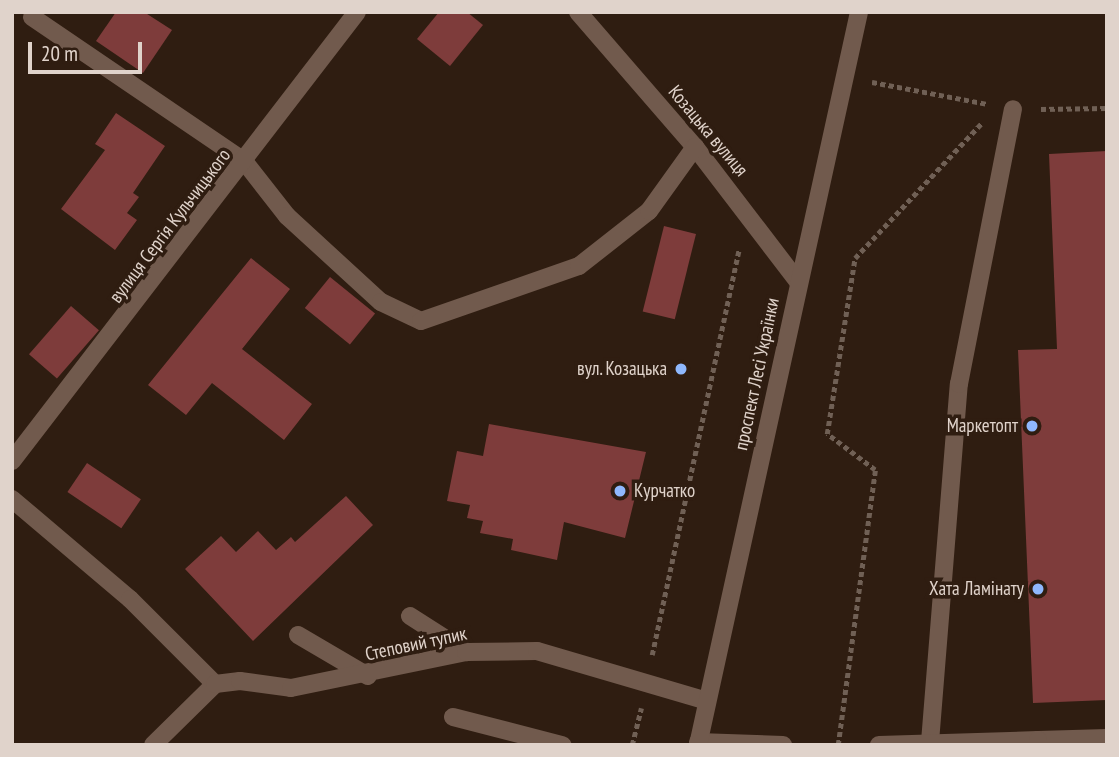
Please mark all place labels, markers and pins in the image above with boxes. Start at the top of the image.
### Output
place label: вул. Козацька [576,358,667,380]
marker: вул. Козацька [673,361,689,377]
place label: Маркетопт [947,415,1018,437]
marker: Маркетопт [1024,418,1040,434]
place label: Курчатко [634,480,695,502]
marker: Курчатко [612,483,628,499]
place label: Хата Ламінату [929,578,1024,600]
marker: Хата Ламінату [1030,581,1046,597]

